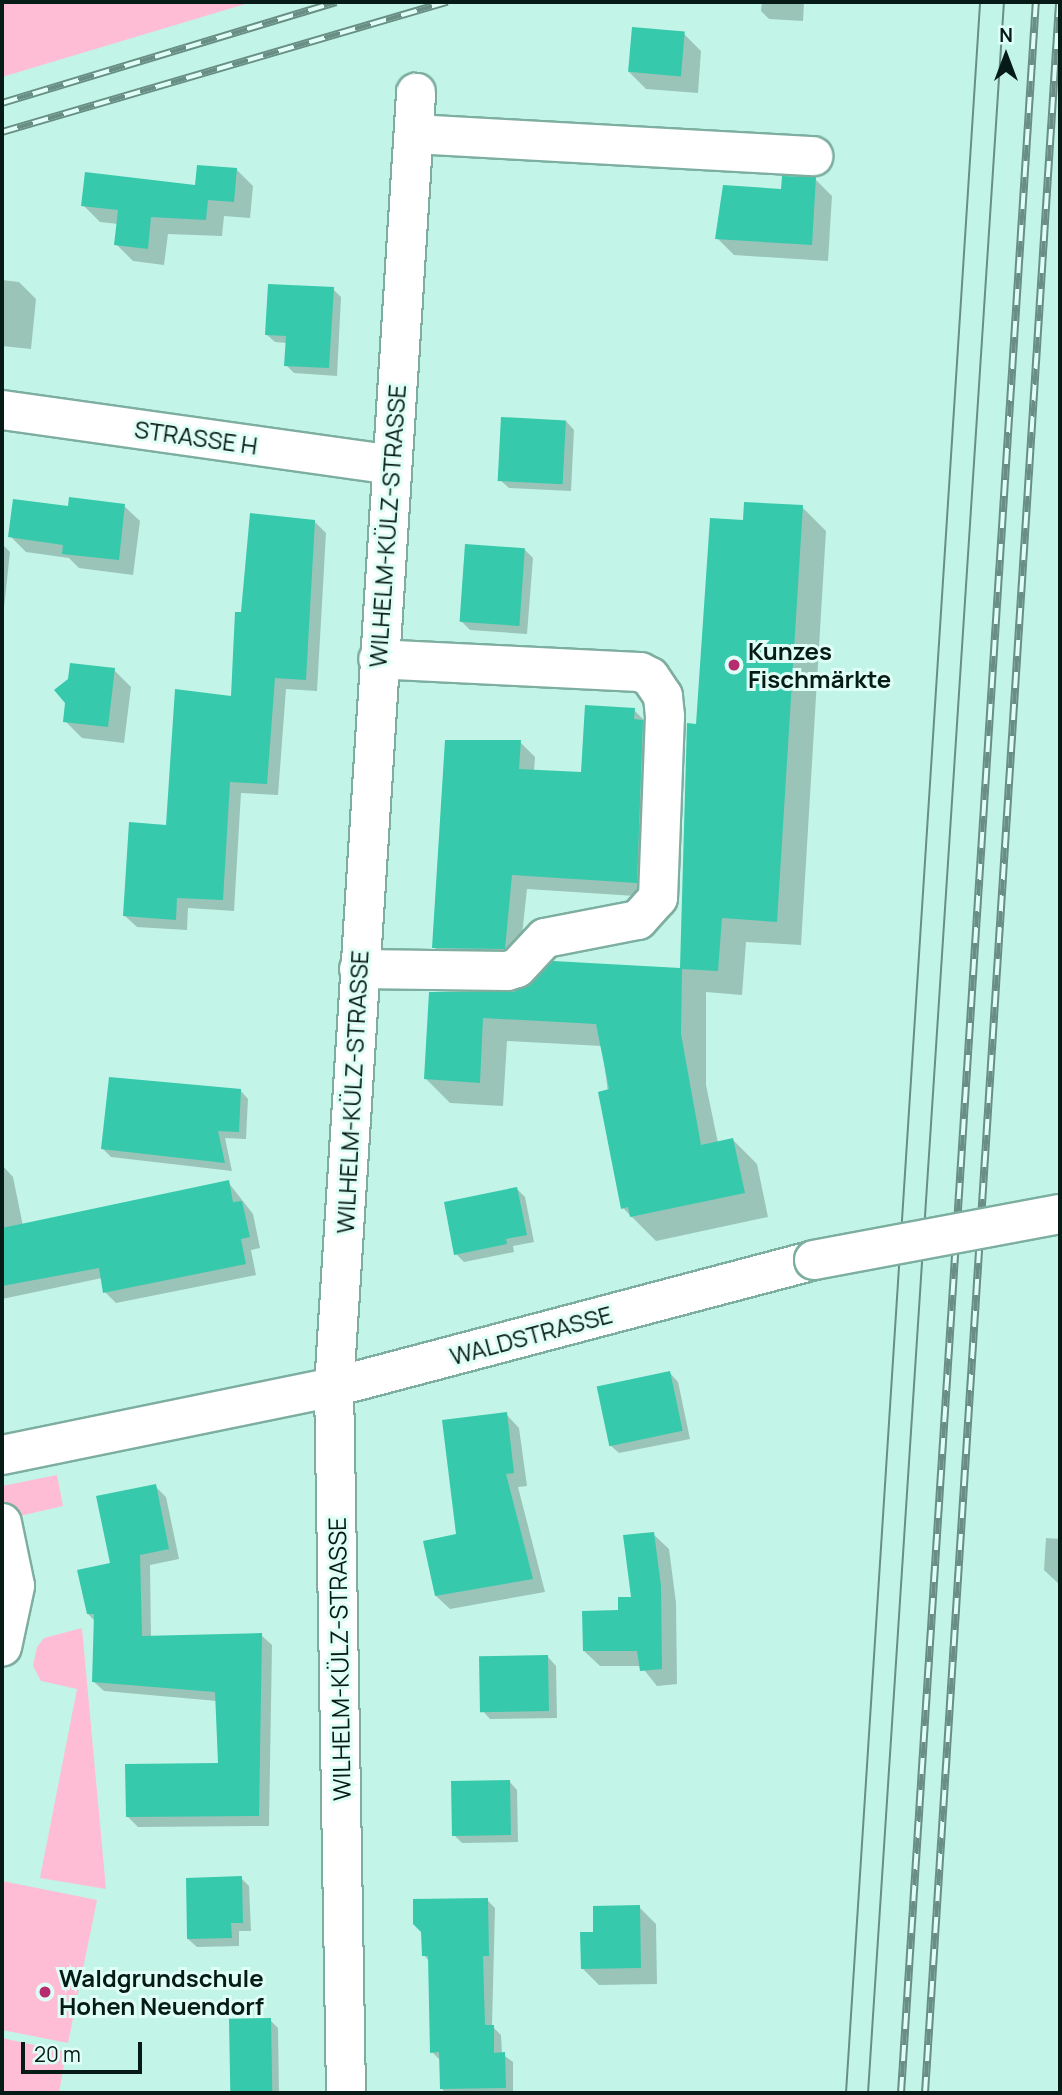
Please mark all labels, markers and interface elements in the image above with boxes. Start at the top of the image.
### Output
north arrow [971,21,1041,91]
text: N [999,22,1013,48]
street label: WILHELM-KÜLZ-STRASSE [363,384,411,668]
street label: STRASSE H [133,414,259,460]
place label: Kunzes Fischmärkte [748,637,891,693]
marker: Kunzes Fischmärkte [726,657,742,673]
street label: WILHELM-KÜLZ-STRASSE [330,950,374,1234]
street label: WALDSTRASSE [447,1299,615,1371]
street label: WILHELM-KÜLZ-STRASSE [322,1517,356,1801]
place label: Waldgrundschule Hohen Neuendorf [59,1964,264,2020]
marker: Waldgrundschule Hohen Neuendorf [37,1984,53,2000]
scale bar [24,2028,145,2072]
text: 20 m [34,2040,81,2068]

